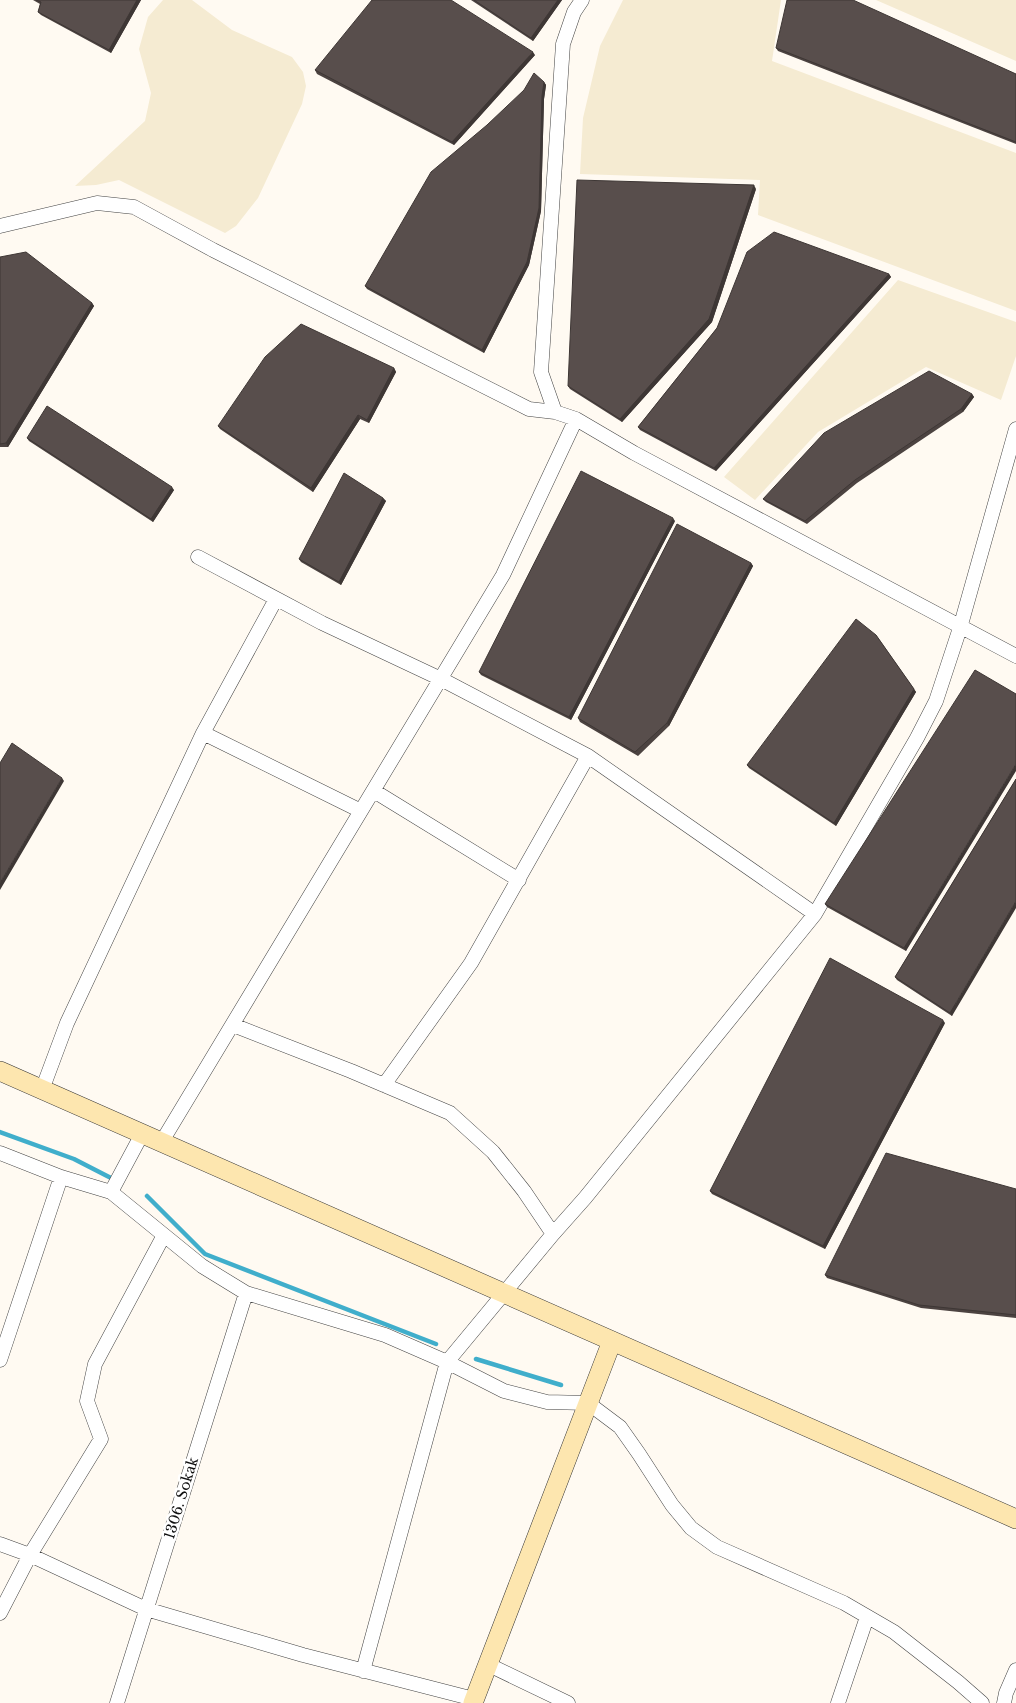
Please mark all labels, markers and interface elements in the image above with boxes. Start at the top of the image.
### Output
street label: 1306. Sokak [160,1454,202,1541]

